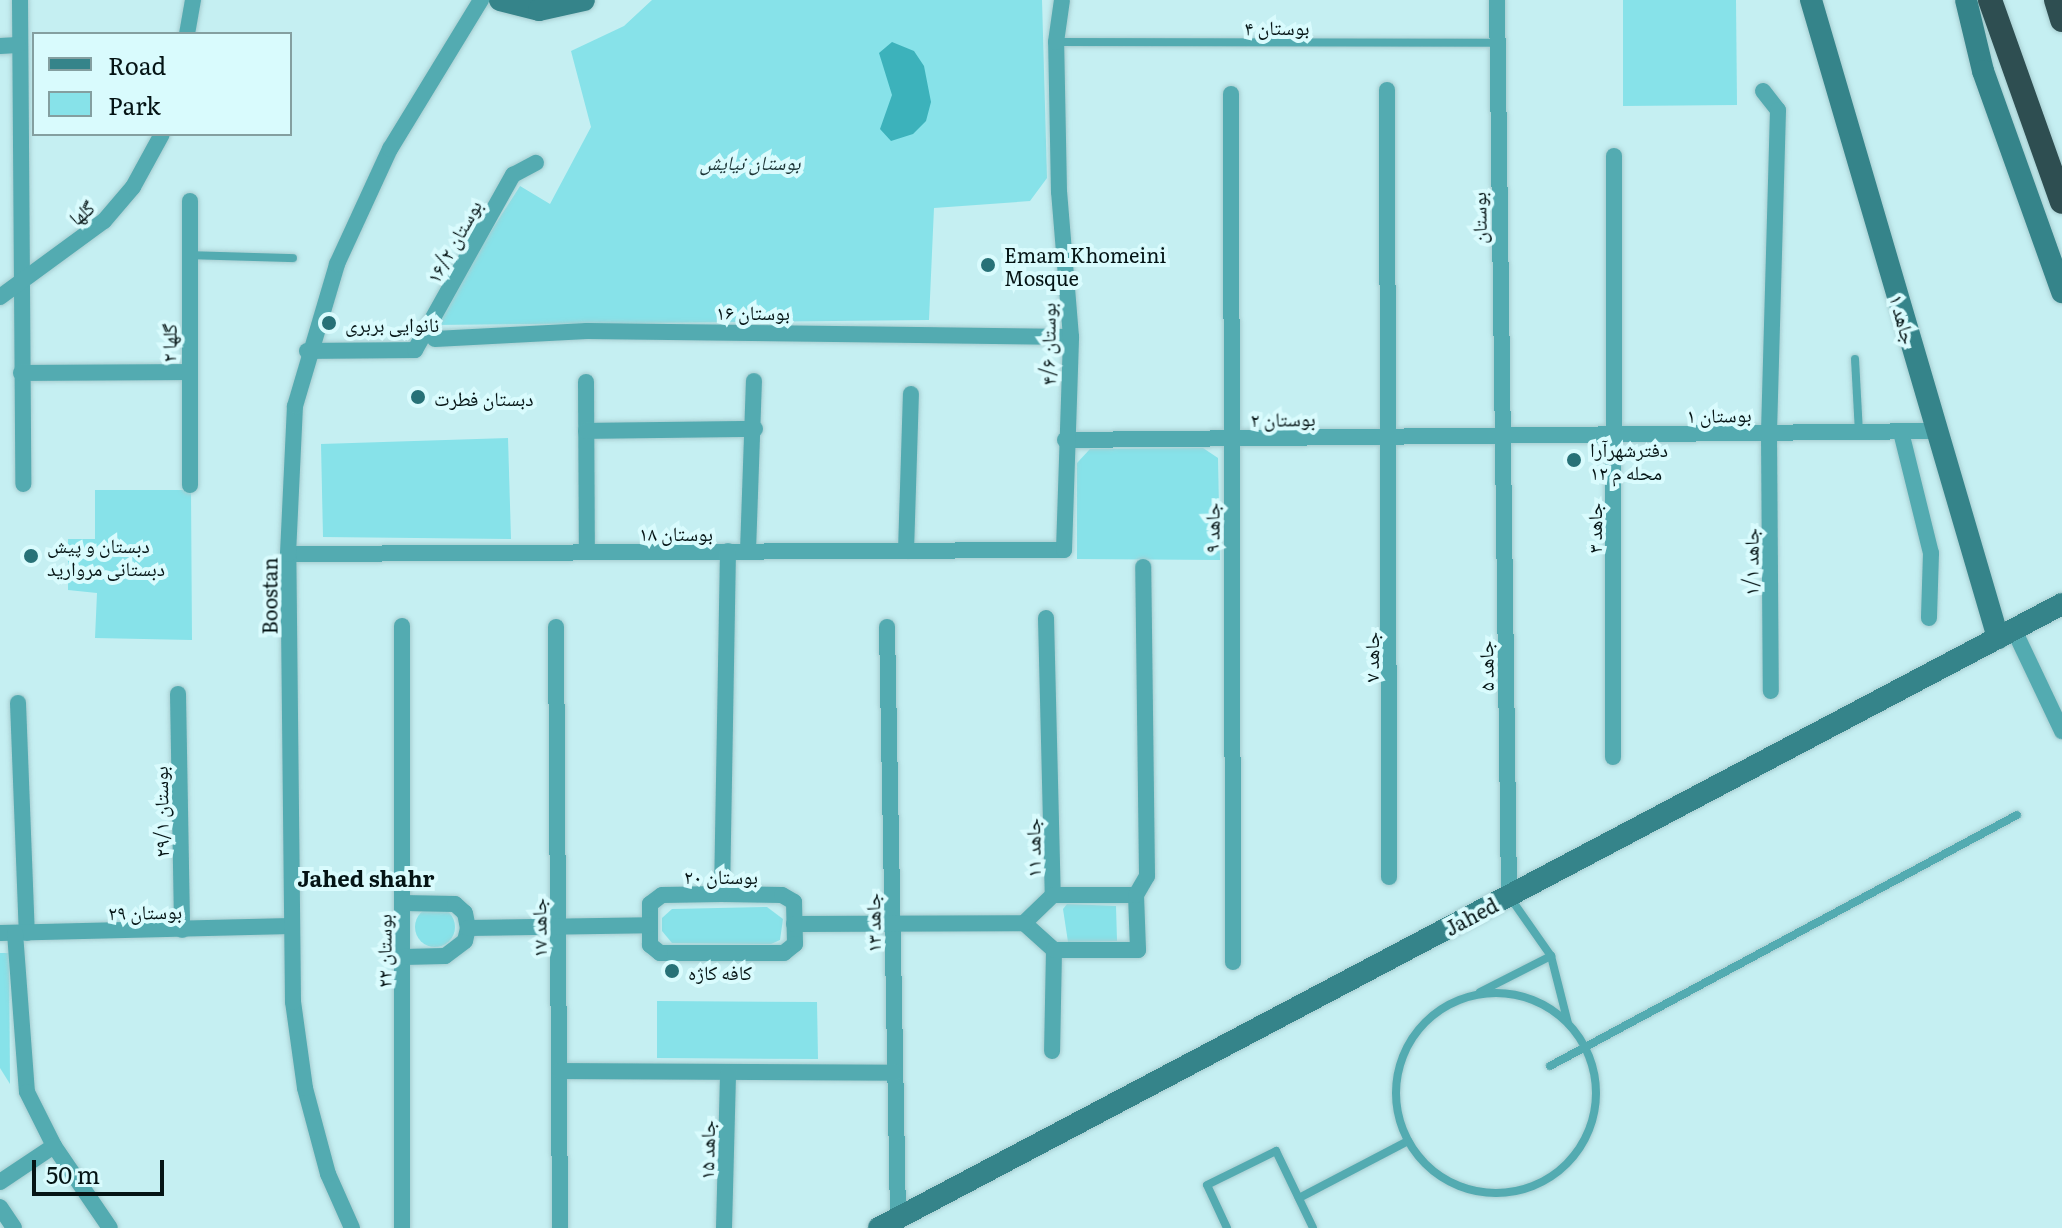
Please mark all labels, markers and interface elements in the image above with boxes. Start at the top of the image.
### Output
street label: بوستان ۴ [1245,14,1309,38]
legend [32,32,292,136]
text: Road [108,47,166,82]
text: Park [108,87,161,122]
park label: بوستان نیایش [700,149,800,173]
street label: بوستان [1466,192,1490,244]
street label: گلها [63,194,99,230]
street label: بوستان ۱۶/۲ [420,195,486,287]
place label: Emam Khomeini Mosque [1004,242,1166,289]
marker: Emam Khomeini Mosque [979,256,997,274]
street label: جاهد ۱ [1886,291,1922,347]
street label: بوستان ۱۶ [716,299,790,323]
street label: بوستان ۴/۶ [1035,303,1059,385]
place label: نانوایی بربری [345,311,439,335]
marker: نانوایی بربری [320,314,338,332]
street label: گلها ۲ [156,323,180,363]
place label: دبستان فطرت [434,385,534,409]
marker: دبستان فطرت [409,388,427,406]
street label: بوستان ۱ [1686,401,1752,427]
street label: بوستان ۲ [1250,405,1316,431]
place label: دفترشهرآرا محله م ۱۲ [1590,436,1668,483]
marker: دفترشهرآرا محله م ۱۲ [1565,451,1583,469]
street label: جاهد ۹ [1199,503,1223,553]
street label: جاهد ۳ [1581,503,1605,553]
street label: بوستان ۱۸ [639,520,713,544]
street label: جاهد ۱/۱ [1738,528,1762,596]
place label: دبستان و پیش دبستانی مروارید [47,532,165,579]
marker: دبستان و پیش دبستانی مروارید [22,547,40,565]
street label: Boostan [257,558,281,634]
street label: جاهد ۷ [1358,632,1382,682]
street label: جاهد ۵ [1473,641,1497,691]
street label: بوستان ۲۹/۱ [147,766,173,858]
street label: جاهد ۱۱ [1019,818,1045,878]
street label: بوستان ۲۰ [684,863,758,887]
district label: Jahed shahr [298,865,434,891]
street label: Jahed [1440,892,1502,940]
street label: جاهد ۱۳ [859,893,885,953]
street label: بوستان ۲۹ [108,898,182,924]
street label: جاهد ۱۷ [525,898,551,958]
street label: بوستان ۲۲ [371,914,395,988]
place label: کافه کاژه [688,959,752,983]
marker: کافه کاژه [663,962,681,980]
street label: جاهد ۱۵ [693,1120,719,1180]
scale bar [36,1144,168,1194]
text: 50 m [46,1156,100,1191]

